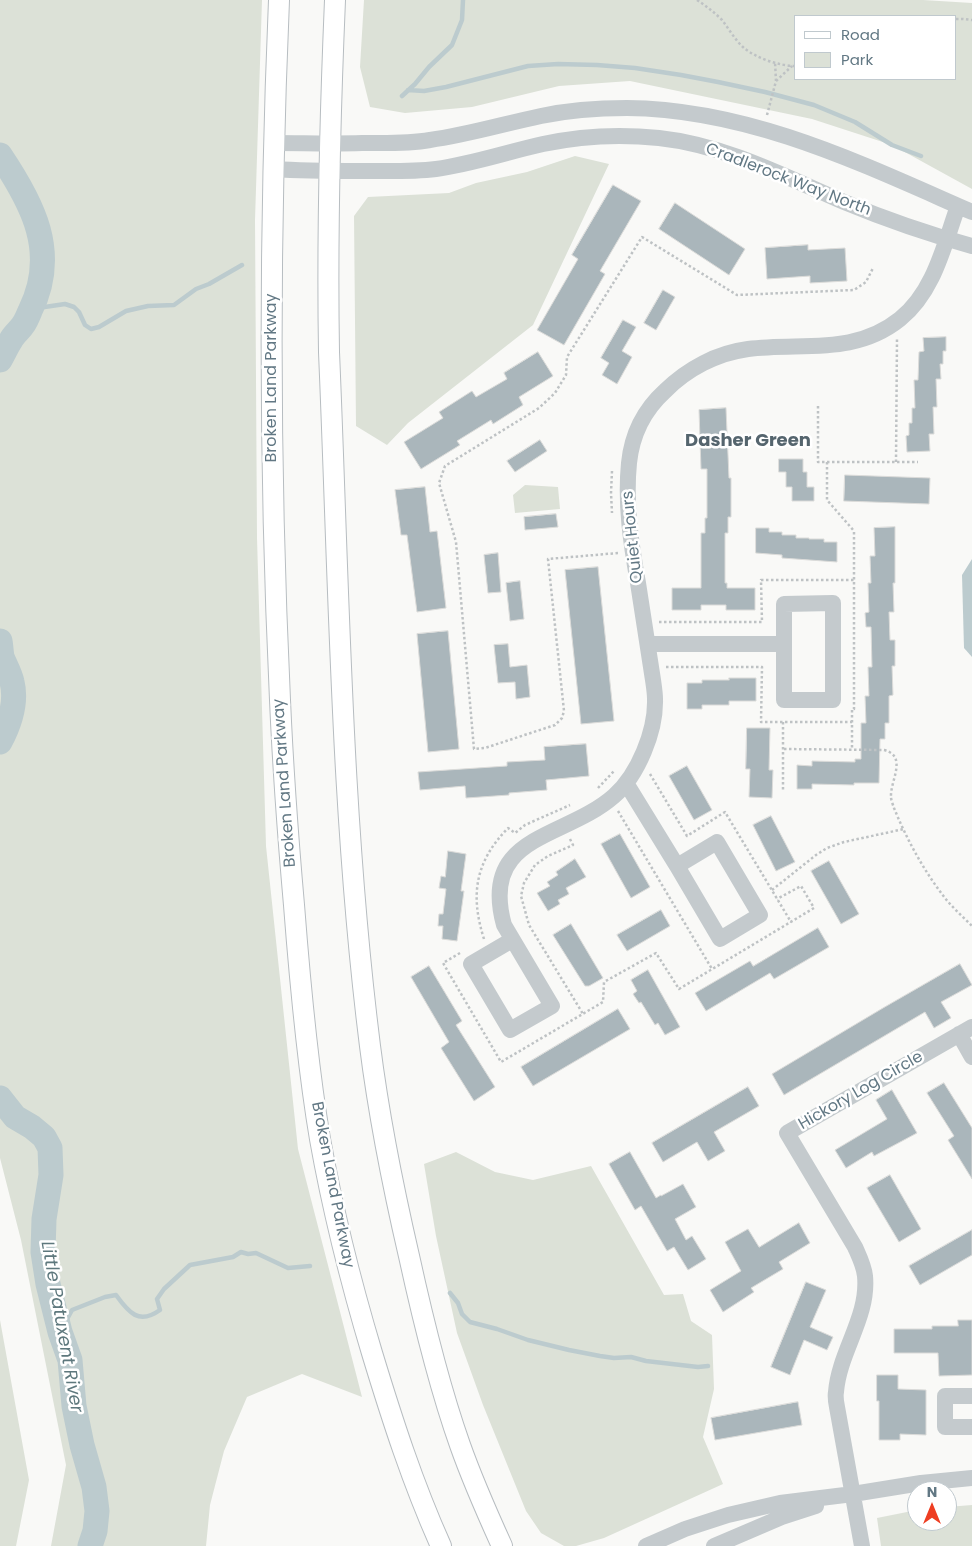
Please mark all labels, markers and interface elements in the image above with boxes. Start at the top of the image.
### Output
legend [794,15,957,80]
text: Road [841,24,880,45]
text: Park [841,49,873,70]
street label: Cradlerock Way North [703,140,873,220]
street label: Broken Land Parkway [262,294,282,462]
district label: Dasher Green [685,430,811,452]
street label: Quiet Hours [619,490,647,584]
street label: Broken Land Parkway [270,698,300,868]
street label: Hickory Log Circle [795,1048,927,1134]
street label: Broken Land Parkway [306,1100,358,1270]
water label: Little Patuxent River [35,1240,87,1414]
north arrow [907,1481,957,1531]
text: N [927,1482,937,1502]

